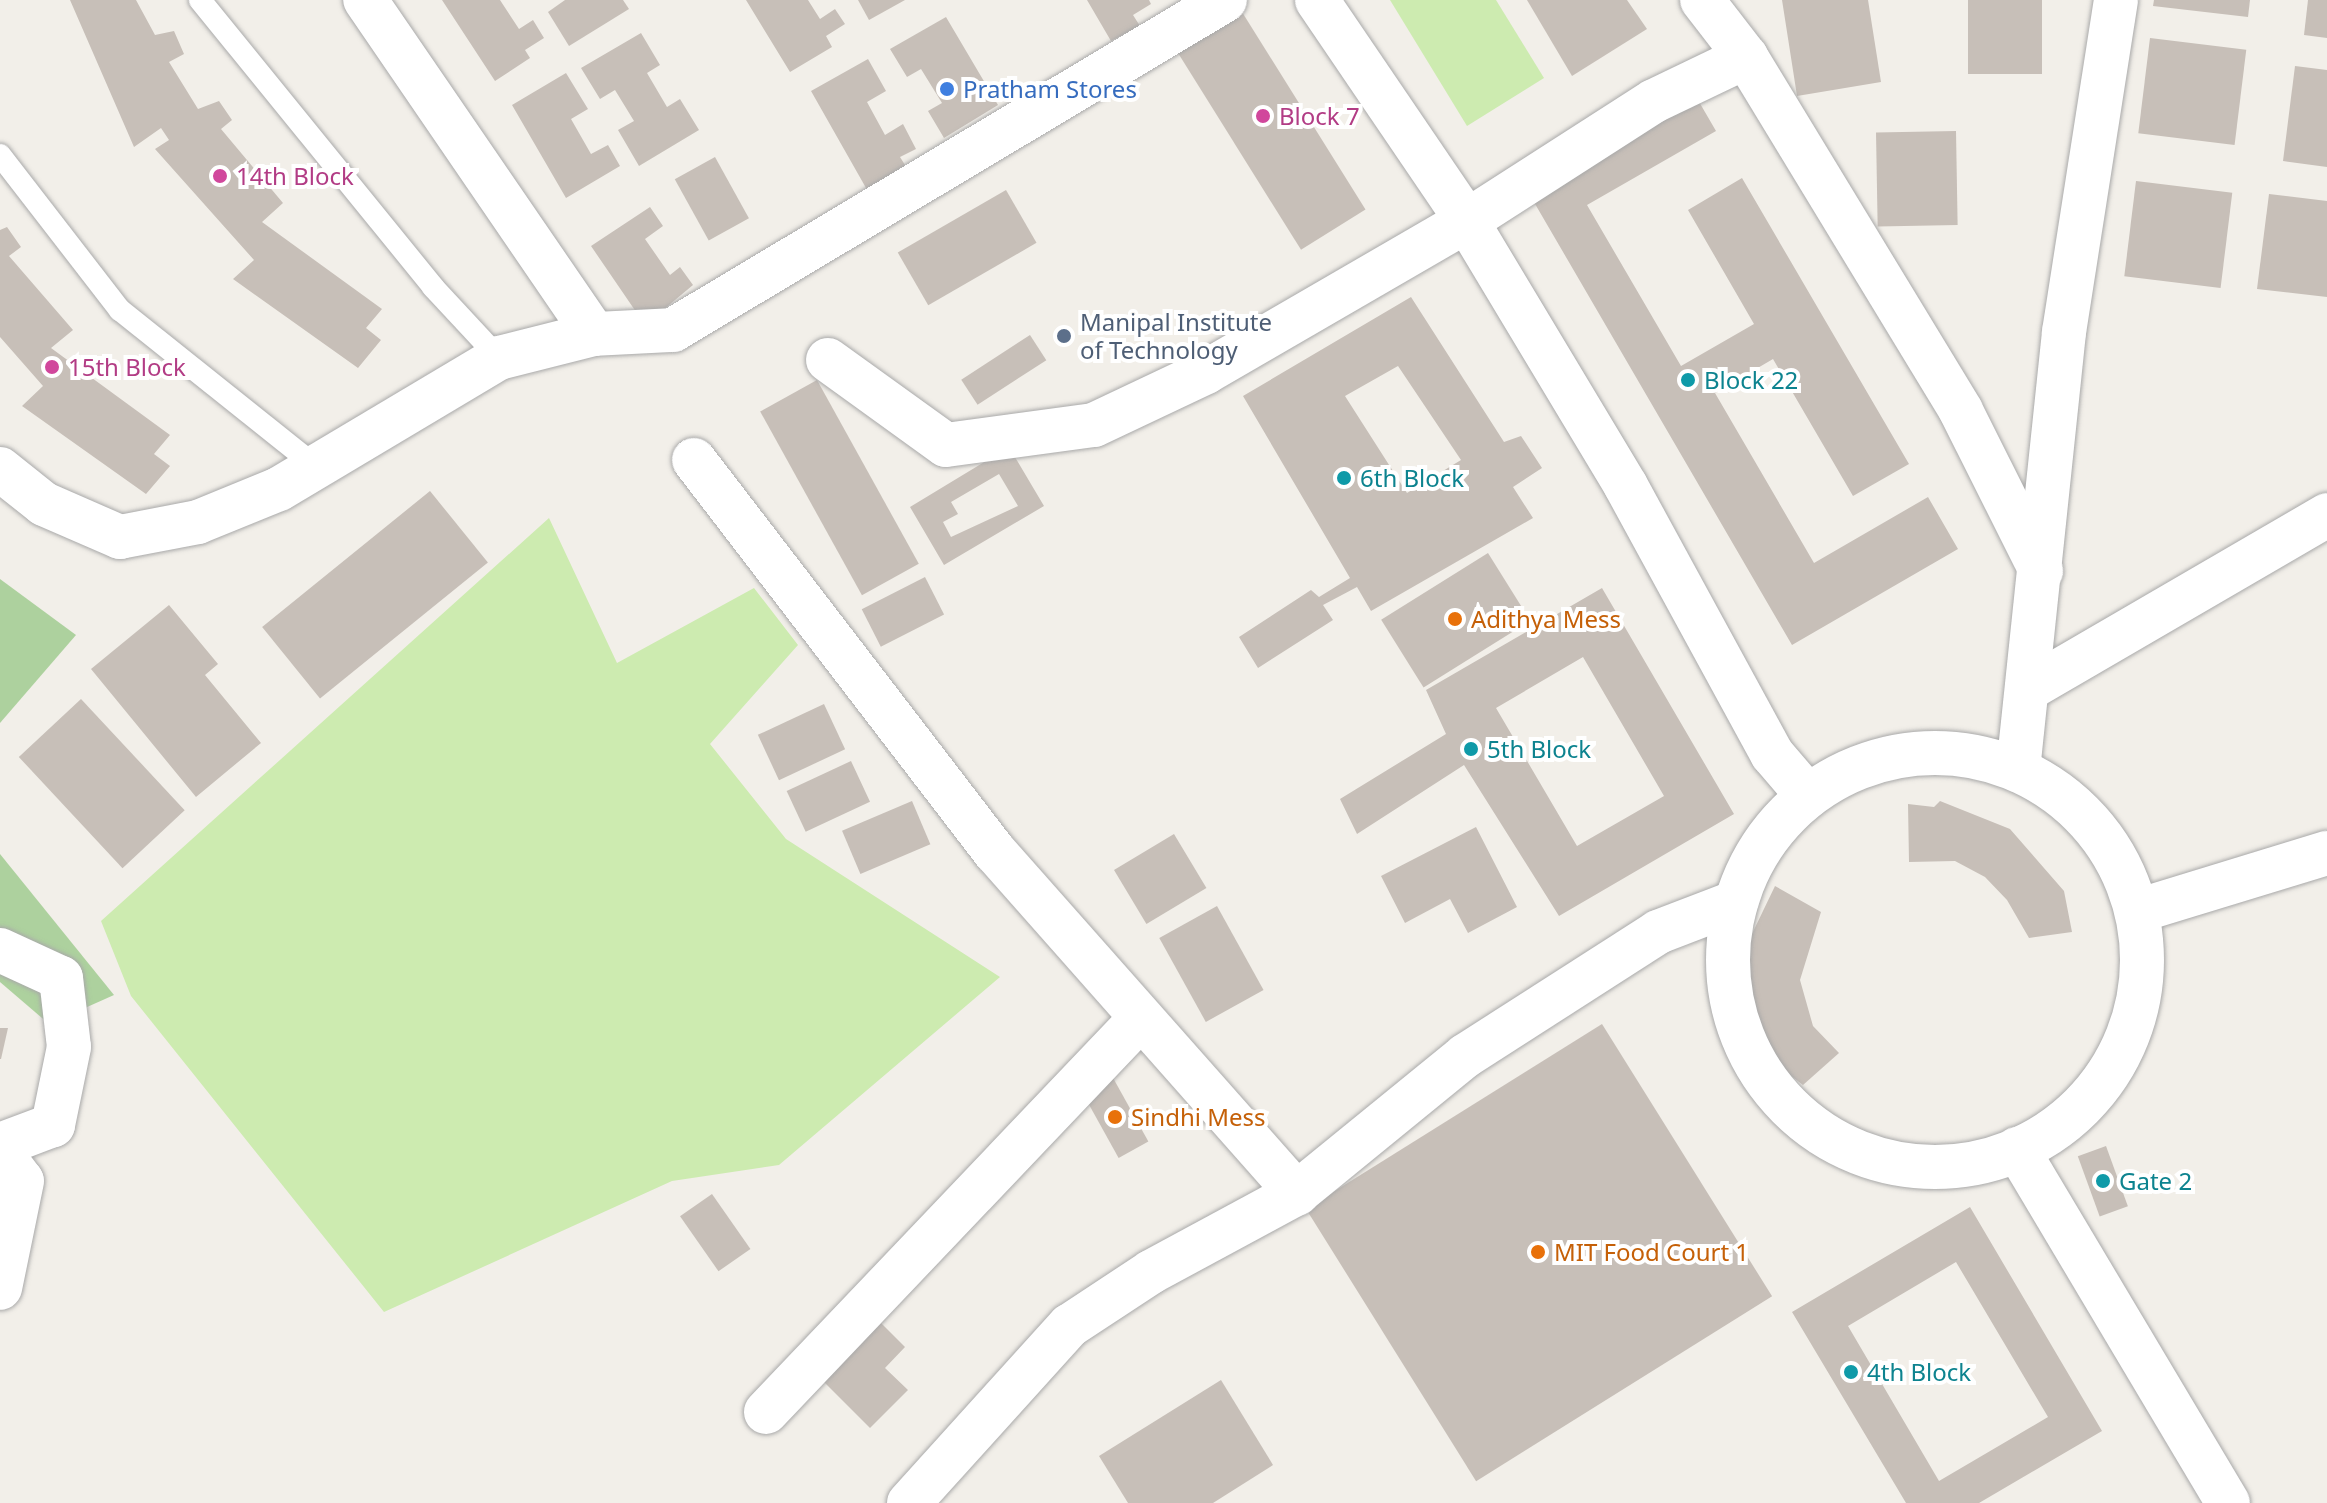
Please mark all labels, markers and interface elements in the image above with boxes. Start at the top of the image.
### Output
place label: Pratham Stores [963,75,1137,103]
marker: Pratham Stores [938,80,956,98]
place label: Block 7 [1279,102,1360,130]
marker: Block 7 [1254,107,1272,125]
place label: 14th Block [236,162,354,190]
marker: 14th Block [211,167,229,185]
place label: Manipal Institute of Technology [1080,308,1272,364]
marker: Manipal Institute of Technology [1055,327,1073,345]
place label: 15th Block [68,353,186,381]
marker: 15th Block [43,358,61,376]
place label: Block 22 [1704,366,1798,394]
marker: Block 22 [1679,371,1697,389]
place label: 6th Block [1360,464,1464,492]
marker: 6th Block [1335,469,1353,487]
place label: Adithya Mess [1471,605,1621,633]
marker: Adithya Mess [1446,610,1464,628]
place label: 5th Block [1487,735,1591,763]
marker: 5th Block [1462,740,1480,758]
place label: Sindhi Mess [1131,1103,1266,1131]
marker: Sindhi Mess [1106,1108,1124,1126]
place label: Gate 2 [2119,1167,2192,1195]
marker: Gate 2 [2094,1172,2112,1190]
place label: MIT Food Court 1 [1554,1238,1749,1266]
marker: MIT Food Court 1 [1529,1243,1547,1261]
place label: 4th Block [1867,1358,1971,1386]
marker: 4th Block [1842,1363,1860,1381]

